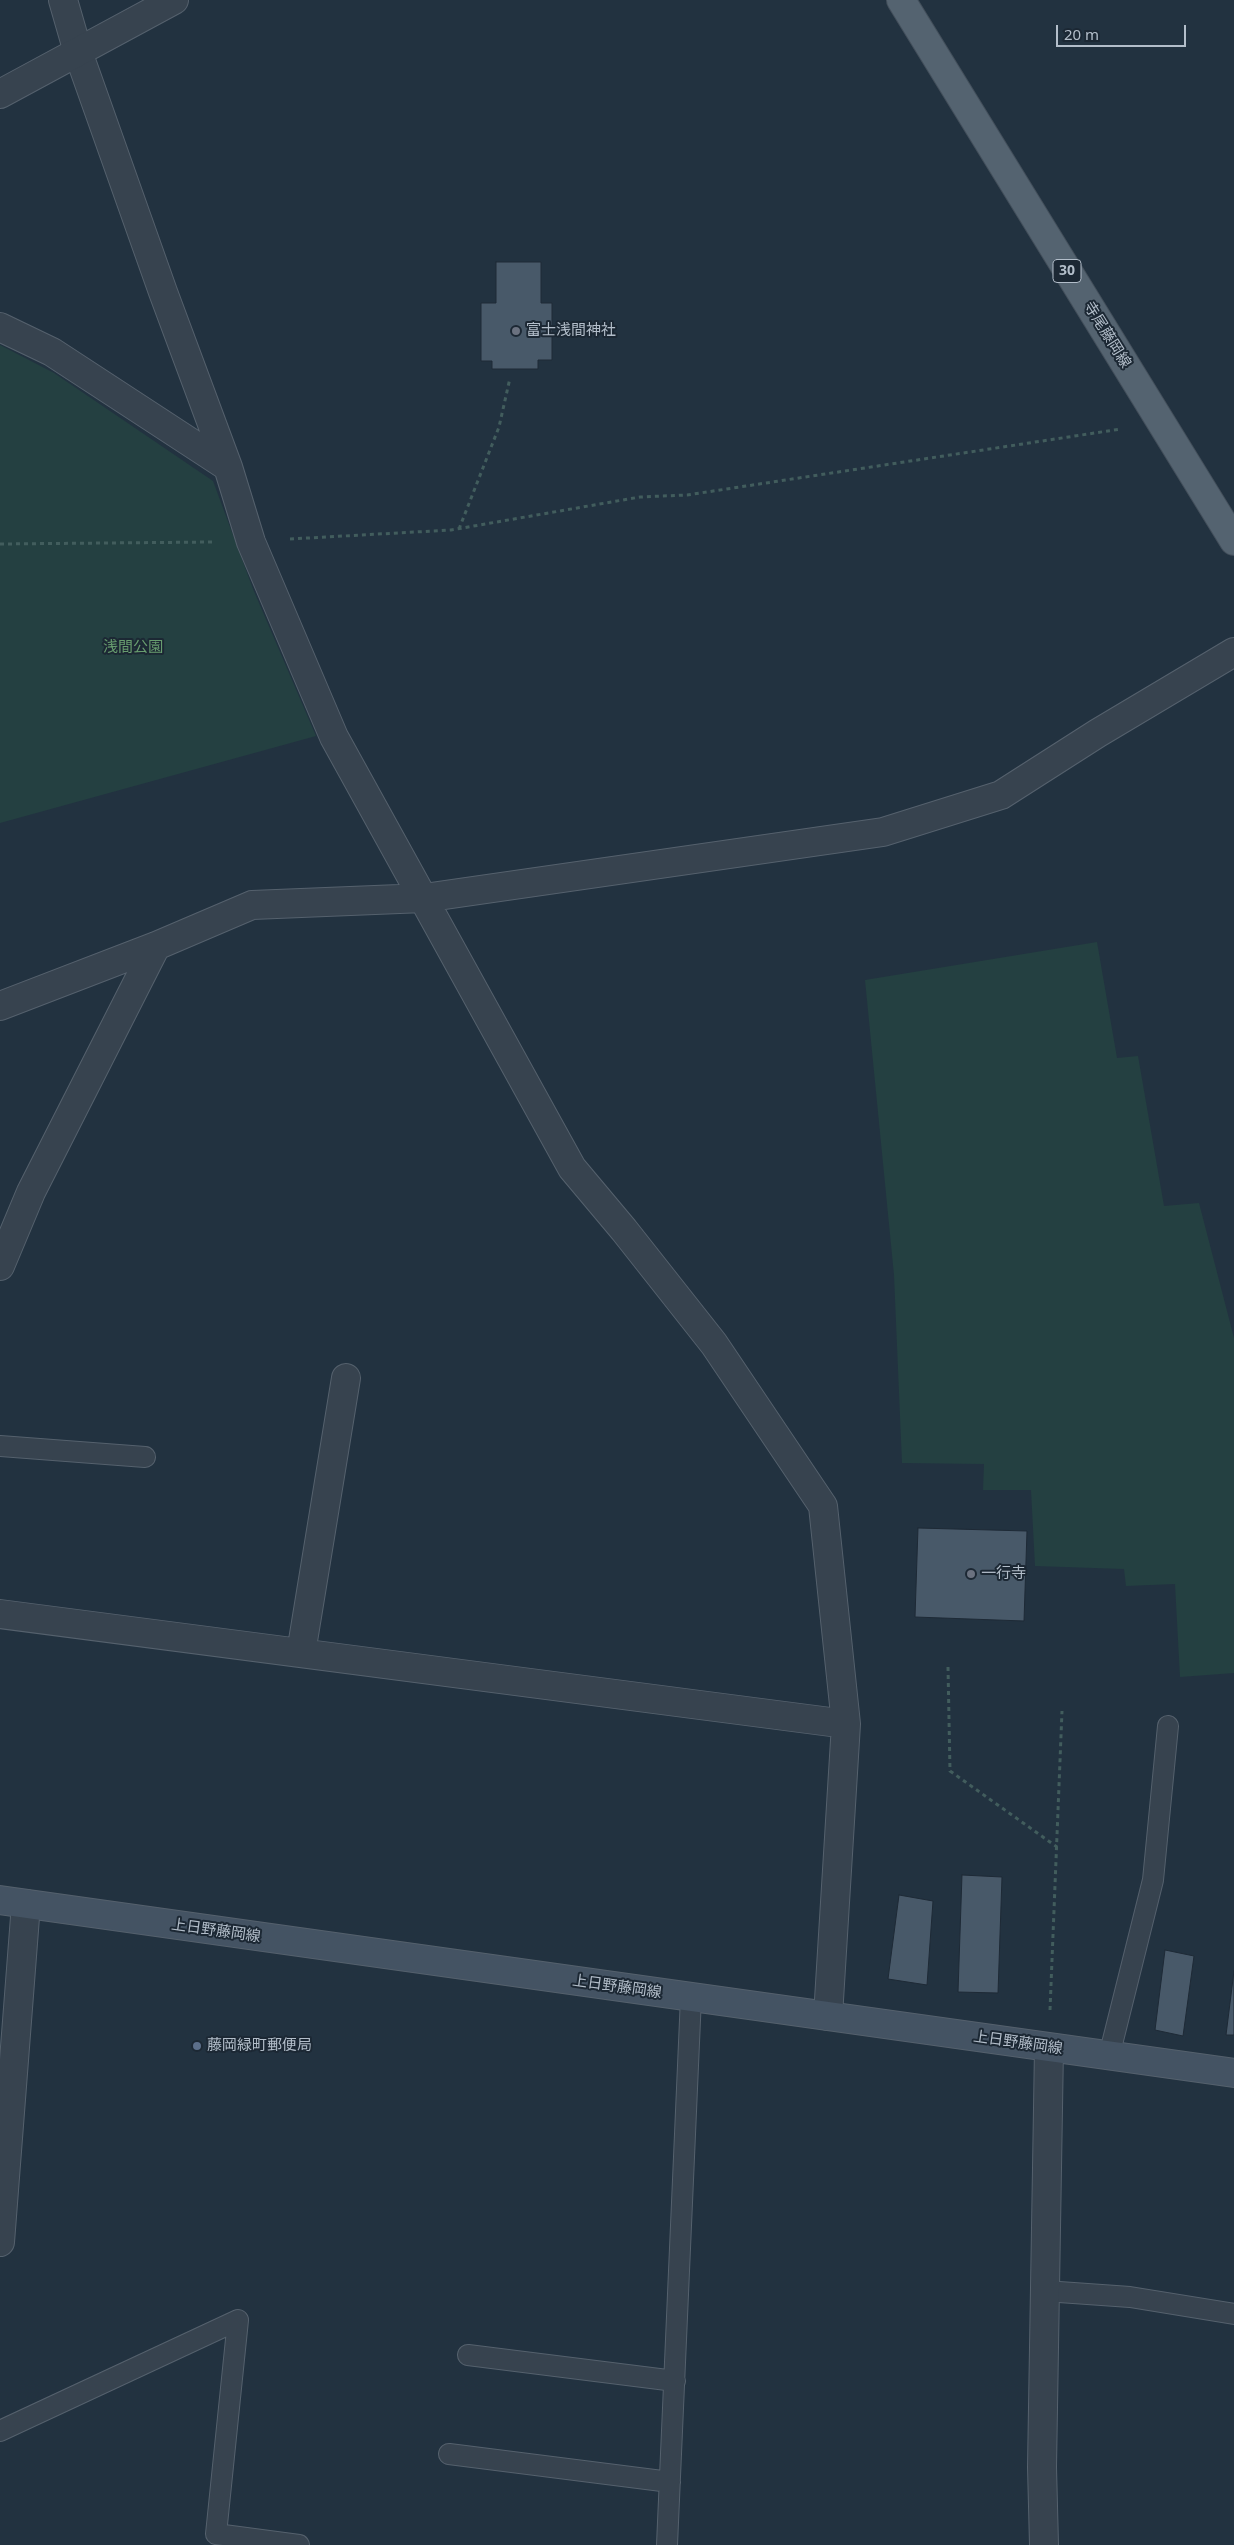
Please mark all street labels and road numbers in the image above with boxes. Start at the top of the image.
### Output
road number: 30 [1053,260,1081,282]
street label: 寺尾藤岡線 [1079,298,1135,372]
street label: 上日野藤岡線 [170,1916,262,1946]
street label: 上日野藤岡線 [571,1972,663,2002]
street label: 上日野藤岡線 [972,2028,1064,2058]

